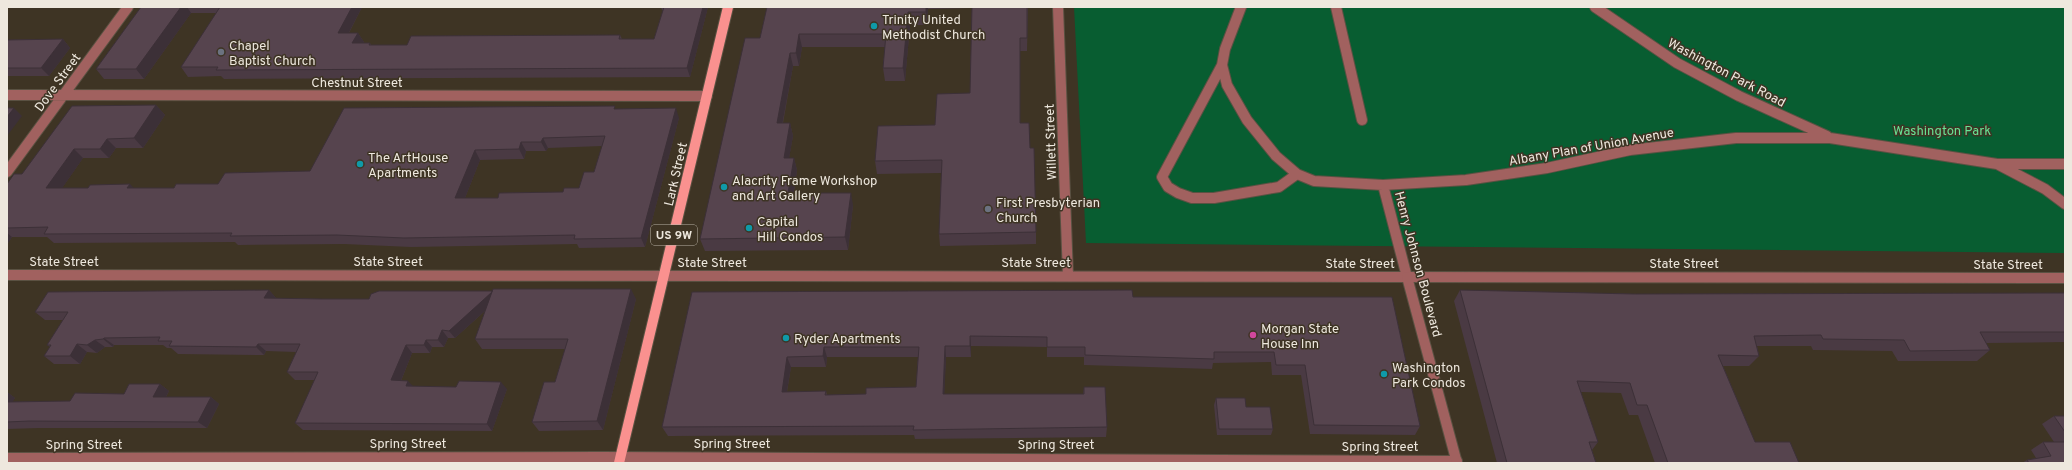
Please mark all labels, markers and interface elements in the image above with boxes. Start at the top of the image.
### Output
place label: Trinity United Methodist Church [882,13,985,44]
marker: Trinity United Methodist Church [869,21,879,31]
street label: Washington Park Road [1664,36,1788,112]
place label: Chapel Baptist Church [229,39,315,70]
marker: Chapel Baptist Church [216,47,226,57]
street label: Dove Street [32,51,85,116]
street label: Chestnut Street [311,76,403,92]
street label: Willett Street [1043,103,1061,180]
park label: Washington Park [1893,124,1991,140]
street label: Albany Plan of Union Avenue [1507,126,1675,170]
street label: Lark Street [662,141,692,208]
place label: The ArtHouse Apartments [368,151,448,182]
marker: The ArtHouse Apartments [355,159,365,169]
place label: Alacrity Frame Workshop and Art Gallery [732,174,877,205]
marker: Alacrity Frame Workshop and Art Gallery [719,182,729,192]
street label: Henry Johnson Boulevard [1390,190,1444,339]
place label: First Presbyterian Church [996,196,1100,227]
marker: First Presbyterian Church [983,204,993,214]
place label: Capital Hill Condos [757,215,823,246]
marker: Capital Hill Condos [744,223,754,233]
road number: US 9W [651,225,697,245]
street label: State Street [29,255,99,271]
street label: State Street [353,255,423,271]
street label: State Street [677,256,747,272]
street label: State Street [1001,256,1071,272]
street label: State Street [1325,257,1395,273]
street label: State Street [1649,257,1719,273]
street label: State Street [1973,258,2043,274]
place label: Morgan State House Inn [1261,322,1339,353]
marker: Morgan State House Inn [1248,330,1258,340]
place label: Ryder Apartments [794,332,901,348]
marker: Ryder Apartments [781,333,791,343]
place label: Washington Park Condos [1392,361,1466,392]
marker: Washington Park Condos [1379,369,1389,379]
street label: Spring Street [369,437,447,453]
street label: Spring Street [693,437,771,453]
street label: Spring Street [45,438,123,454]
street label: Spring Street [1017,438,1095,454]
street label: Spring Street [1341,440,1419,456]

